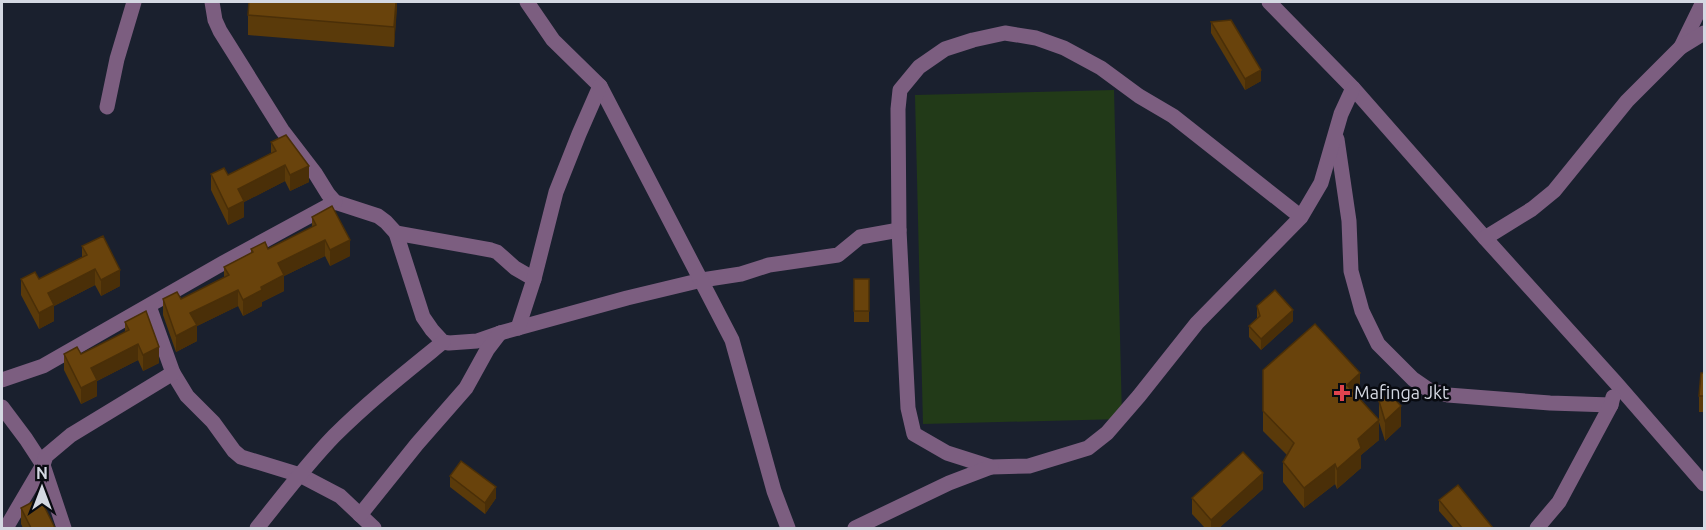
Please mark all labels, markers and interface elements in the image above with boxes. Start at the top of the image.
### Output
place label: Mafinga Jkt [1354,382,1449,402]
marker: Mafinga Jkt [1335,386,1349,400]
north arrow [12,458,72,518]
text: N [36,464,48,482]

